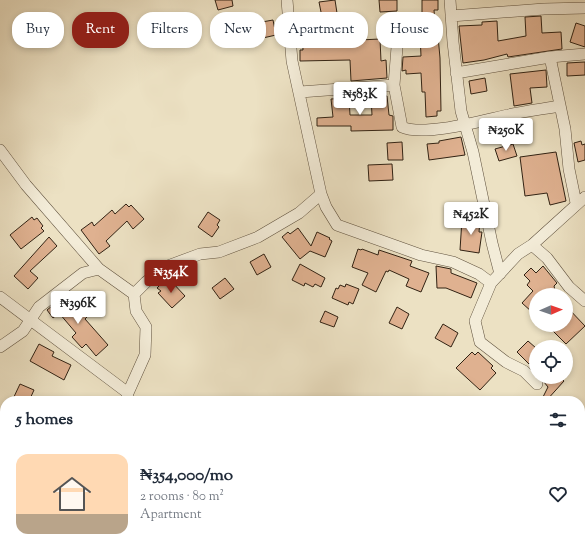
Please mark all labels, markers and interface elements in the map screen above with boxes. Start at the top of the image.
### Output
chip: Buy [12,12,64,48]
chip: Rent [72,12,129,48]
chip: Filters [137,12,202,48]
chip: New [210,12,266,48]
chip: Apartment [274,12,368,48]
chip: House [376,12,443,48]
pin: ₦583K [332,82,388,116]
text: ₦583K [343,86,378,104]
pin: ₦250K [478,118,534,152]
text: ₦250K [488,122,524,140]
pin: ₦452K [443,202,499,236]
text: ₦452K [453,206,489,224]
pin: ₦354K [143,260,199,294]
text: ₦354K [153,264,189,282]
north arrow [529,288,573,332]
map controls [529,288,573,384]
pin: ₦396K [50,291,106,325]
text: ₦396K [60,295,96,313]
button: locate [529,340,573,384]
text: 5 homes [16,408,73,432]
icon: filters [547,409,569,431]
text: ₦354,000/mo [140,464,233,488]
icon: home [48,470,96,518]
icon: heart [547,483,569,505]
text: 2 rooms · 80 m² [140,488,224,506]
text: Apartment [140,506,201,524]

